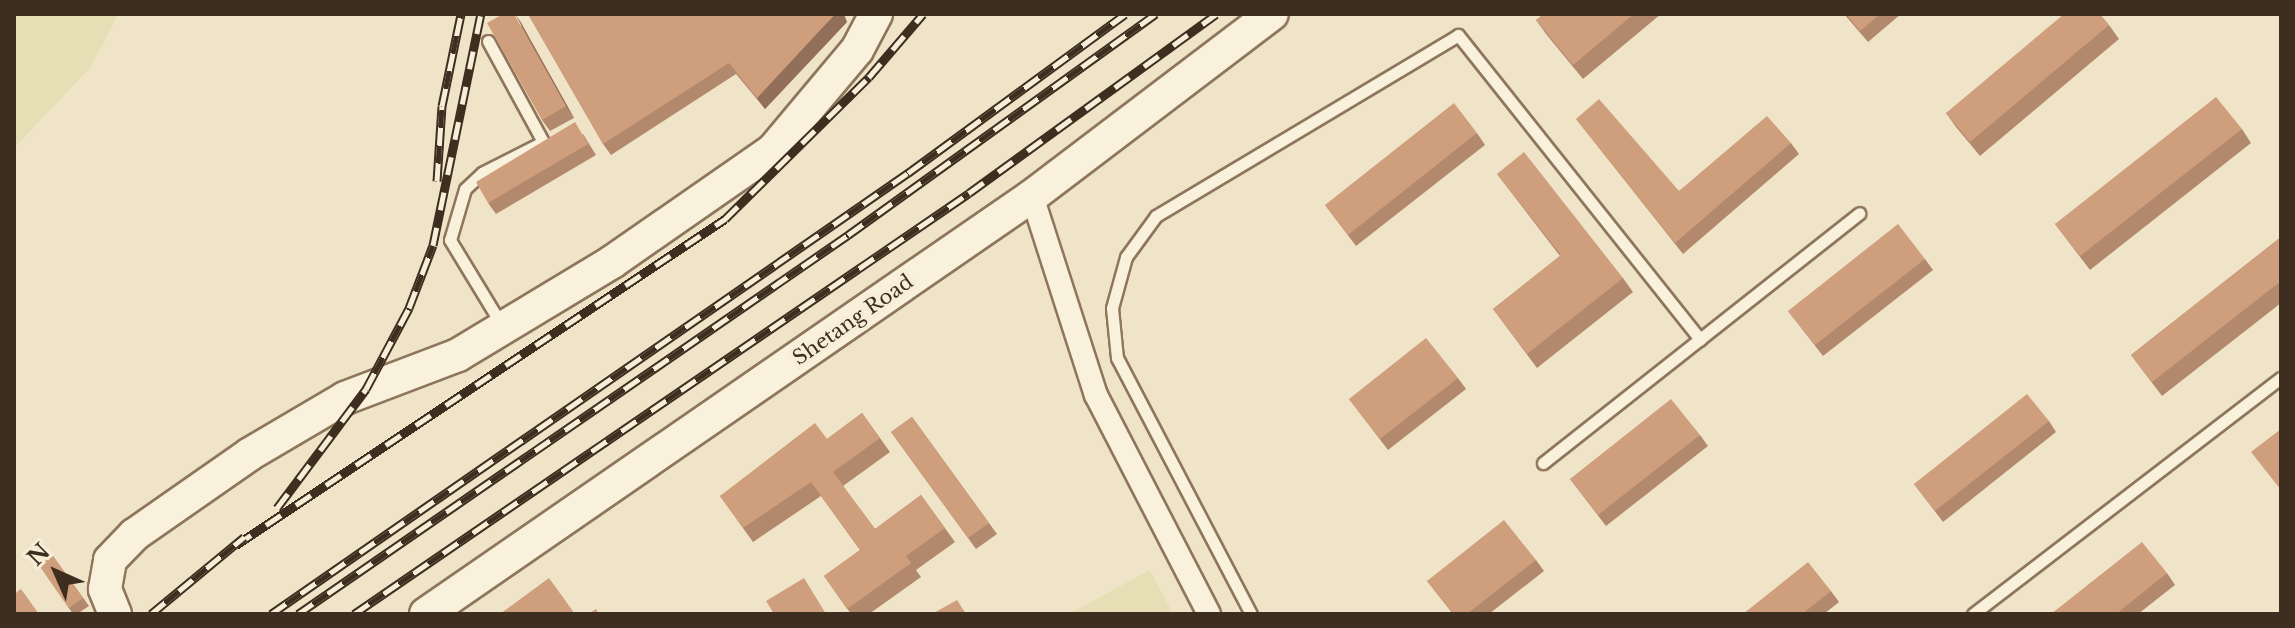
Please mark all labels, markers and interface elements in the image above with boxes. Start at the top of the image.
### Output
street label: Shetang Road [788,270,918,370]
north arrow [16,532,96,612]
text: N [22,538,56,572]

